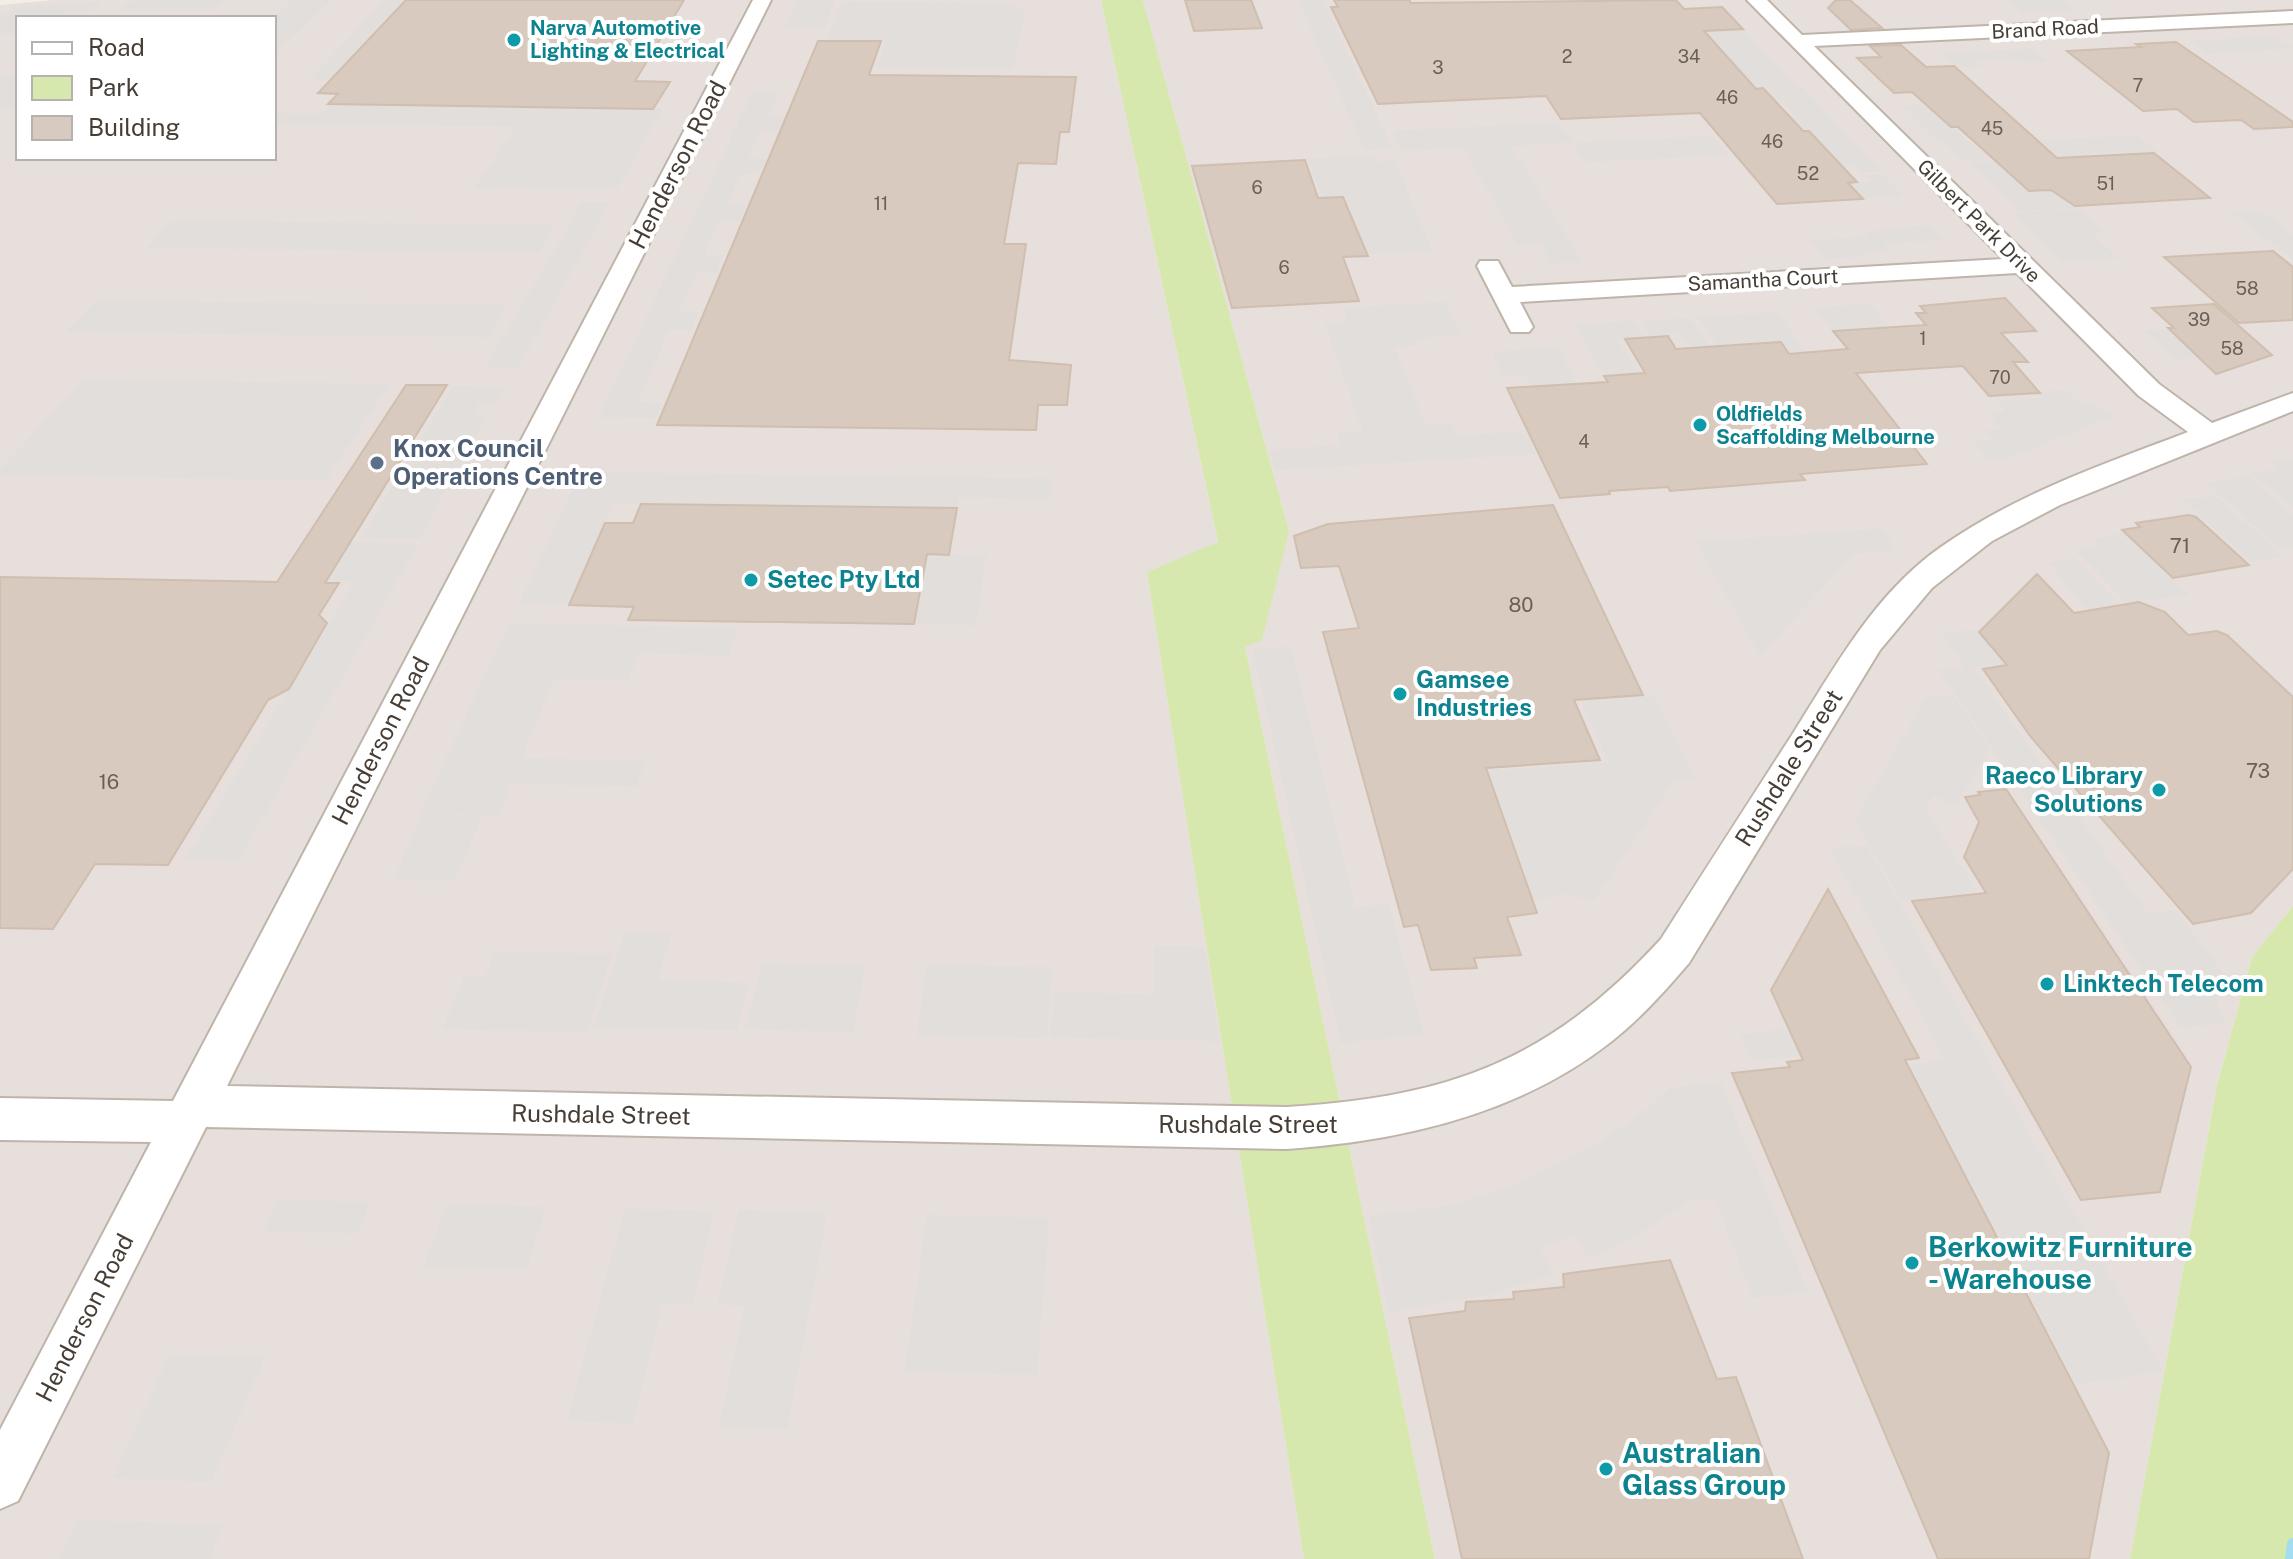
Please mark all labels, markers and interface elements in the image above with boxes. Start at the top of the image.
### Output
street label: Brand Road [1991,14,2099,44]
legend [16,16,276,160]
place label: Narva Automotive Lighting & Electrical [530,16,725,63]
marker: Narva Automotive Lighting & Electrical [505,31,523,49]
text: Road [88,33,145,61]
house number: 2 [1562,46,1572,67]
house number: 34 [1678,46,1700,67]
house number: 3 [1432,57,1444,78]
text: Park [88,73,139,101]
house number: 7 [2133,75,2143,96]
street label: Henderson Road [623,76,732,253]
house number: 46 [1716,87,1738,108]
text: Building [88,113,180,141]
house number: 45 [1981,118,2003,139]
house number: 46 [1761,131,1783,152]
street label: Gilbert Park Drive [1912,154,2046,288]
house number: 52 [1797,163,1819,184]
house number: 51 [2097,173,2115,194]
house number: 6 [1251,177,1263,198]
house number: 11 [874,193,888,214]
house number: 6 [1278,257,1290,278]
street label: Samantha Court [1687,264,1839,296]
house number: 58 [2235,278,2259,299]
house number: 39 [2188,309,2210,330]
house number: 1 [1919,328,1927,349]
house number: 58 [2220,338,2244,359]
house number: 70 [1989,367,2011,388]
place label: Oldfields Scaffolding Melbourne [1716,402,1935,449]
marker: Oldfields Scaffolding Melbourne [1691,416,1709,434]
house number: 4 [1578,431,1590,452]
place label: Knox Council Operations Centre [393,434,603,490]
marker: Knox Council Operations Centre [368,454,386,472]
house number: 71 [2170,534,2190,558]
place label: Setec Pty Ltd [767,565,920,593]
marker: Setec Pty Ltd [742,571,760,589]
house number: 80 [1508,593,1534,617]
street label: Henderson Road [326,652,435,829]
place label: Gamsee Industries [1416,665,1532,721]
street label: Rushdale Street [1729,684,1848,851]
marker: Gamsee Industries [1391,685,1409,703]
house number: 73 [2246,759,2270,783]
place label: Raeco Library Solutions [1985,761,2143,817]
house number: 16 [99,770,119,794]
marker: Raeco Library Solutions [2150,781,2168,799]
place label: Linktech Telecom [2063,969,2264,997]
marker: Linktech Telecom [2038,975,2056,993]
street label: Rushdale Street [511,1098,691,1130]
street label: Rushdale Street [1158,1110,1338,1138]
street label: Henderson Road [30,1229,139,1406]
place label: Berkowitz Furniture - Warehouse [1928,1230,2193,1295]
marker: Berkowitz Furniture - Warehouse [1903,1254,1921,1272]
place label: Australian Glass Group [1622,1436,1786,1501]
marker: Australian Glass Group [1597,1460,1615,1478]

